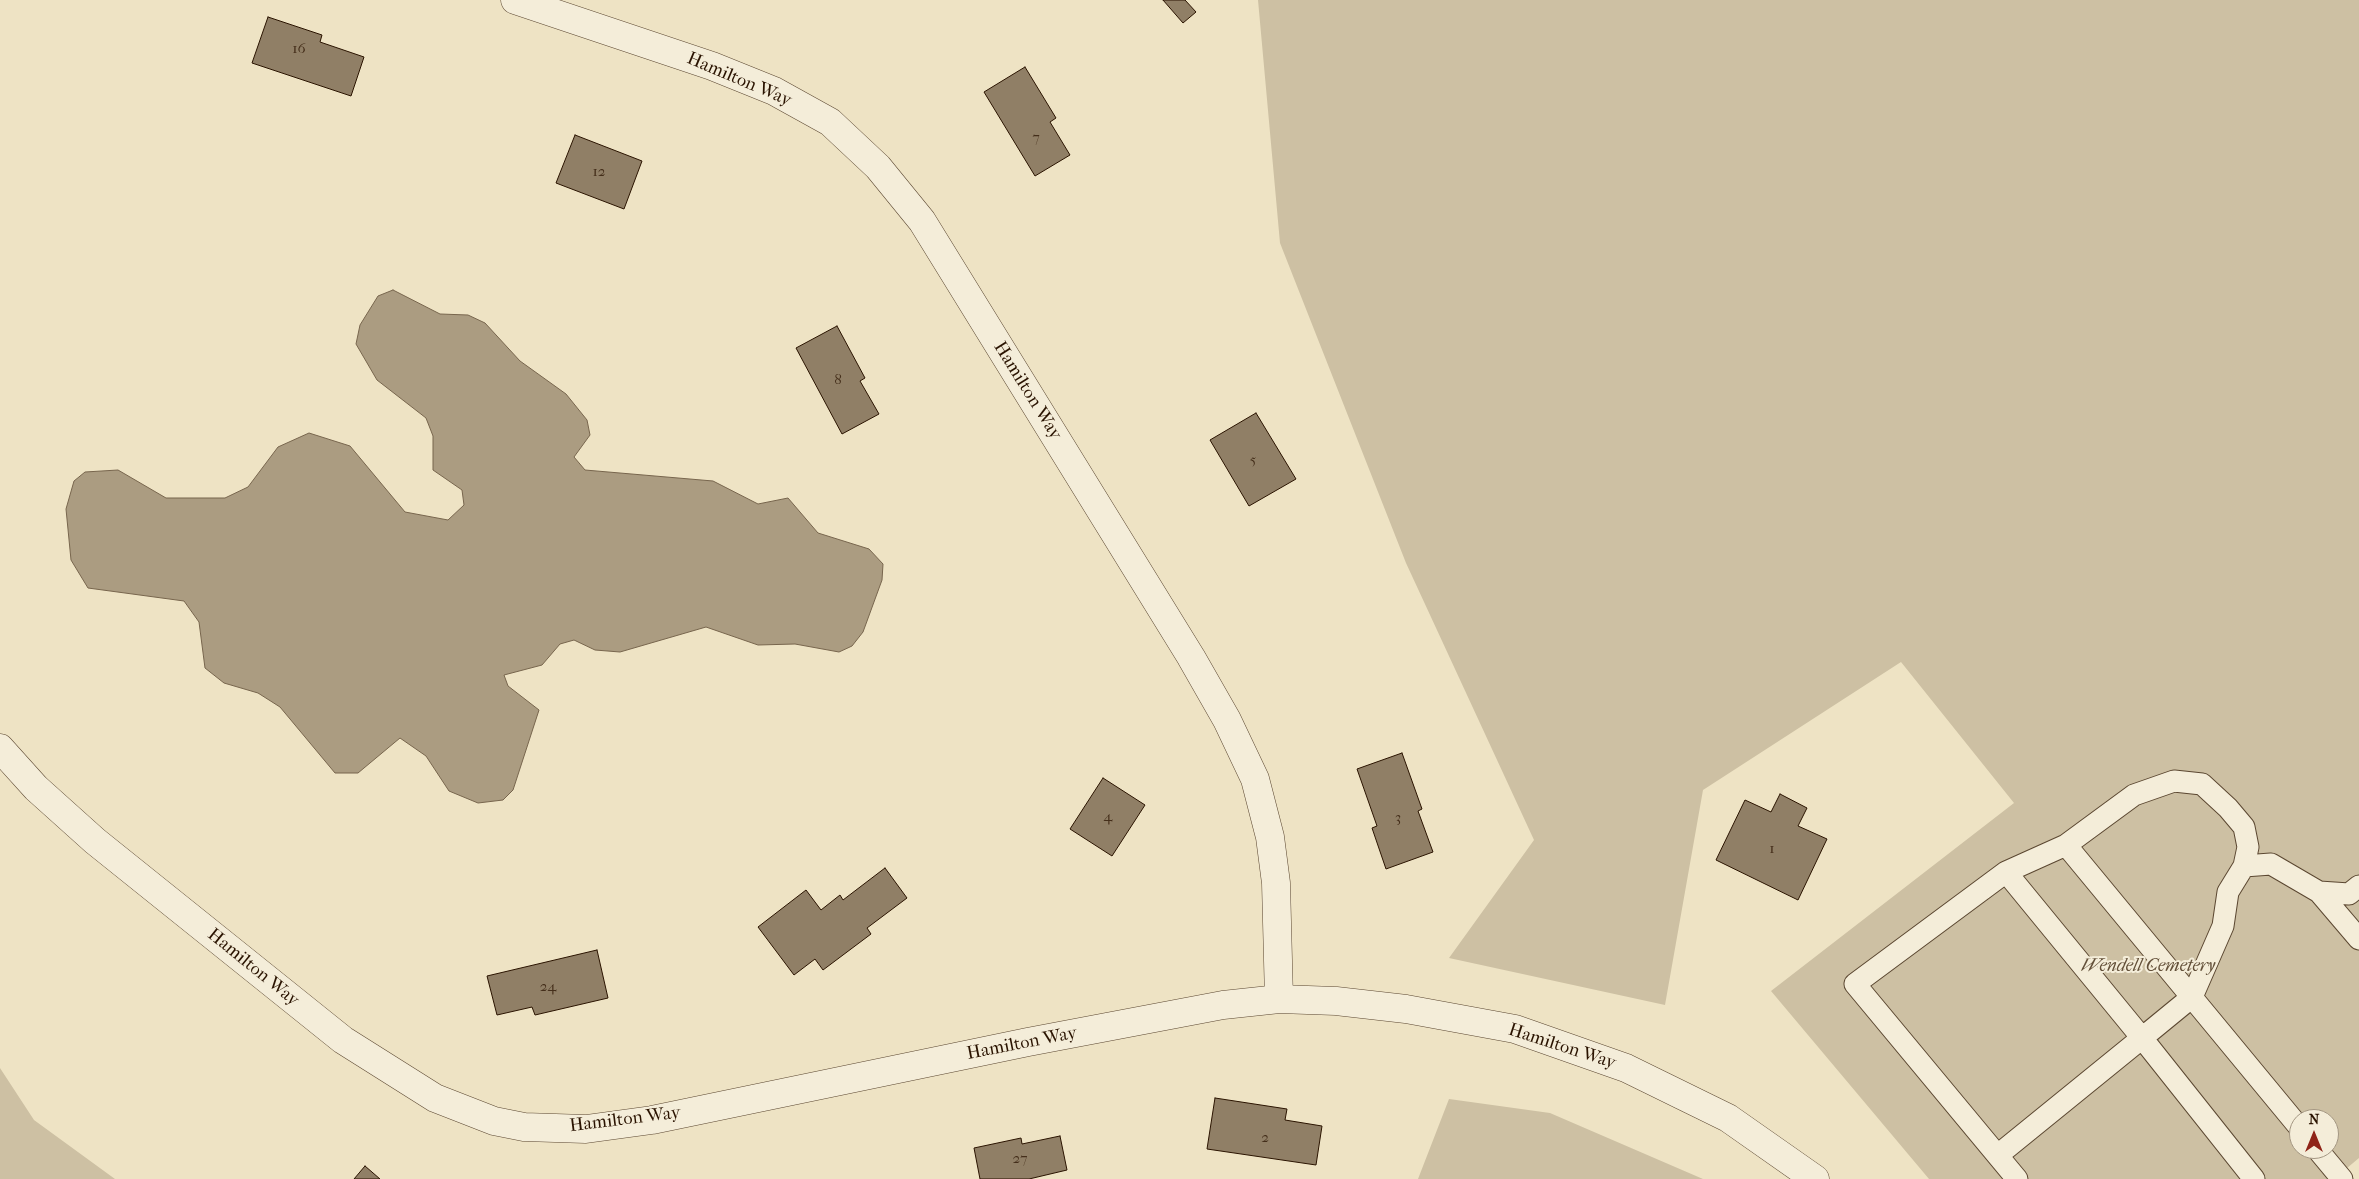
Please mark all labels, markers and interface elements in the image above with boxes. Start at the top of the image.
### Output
house number: 16 [292,40,306,58]
street label: Hamilton Way [683,48,795,112]
house number: 7 [1032,129,1040,147]
house number: 12 [592,163,606,181]
street label: Hamilton Way [988,338,1066,444]
house number: 8 [834,371,842,389]
house number: 5 [1250,451,1256,469]
house number: 4 [1104,808,1112,826]
house number: 3 [1395,809,1401,827]
house number: 1 [1769,840,1775,858]
street label: Hamilton Way [203,925,303,1011]
park label: Wendell Cemetery [2081,956,2215,978]
house number: 24 [540,978,556,996]
street label: Hamilton Way [1506,1019,1618,1075]
street label: Hamilton Way [965,1023,1079,1065]
street label: Hamilton Way [568,1102,682,1138]
north arrow [2289,1109,2339,1159]
text: N [2309,1111,2319,1128]
house number: 2 [1261,1129,1269,1147]
house number: 27 [1013,1150,1027,1168]

